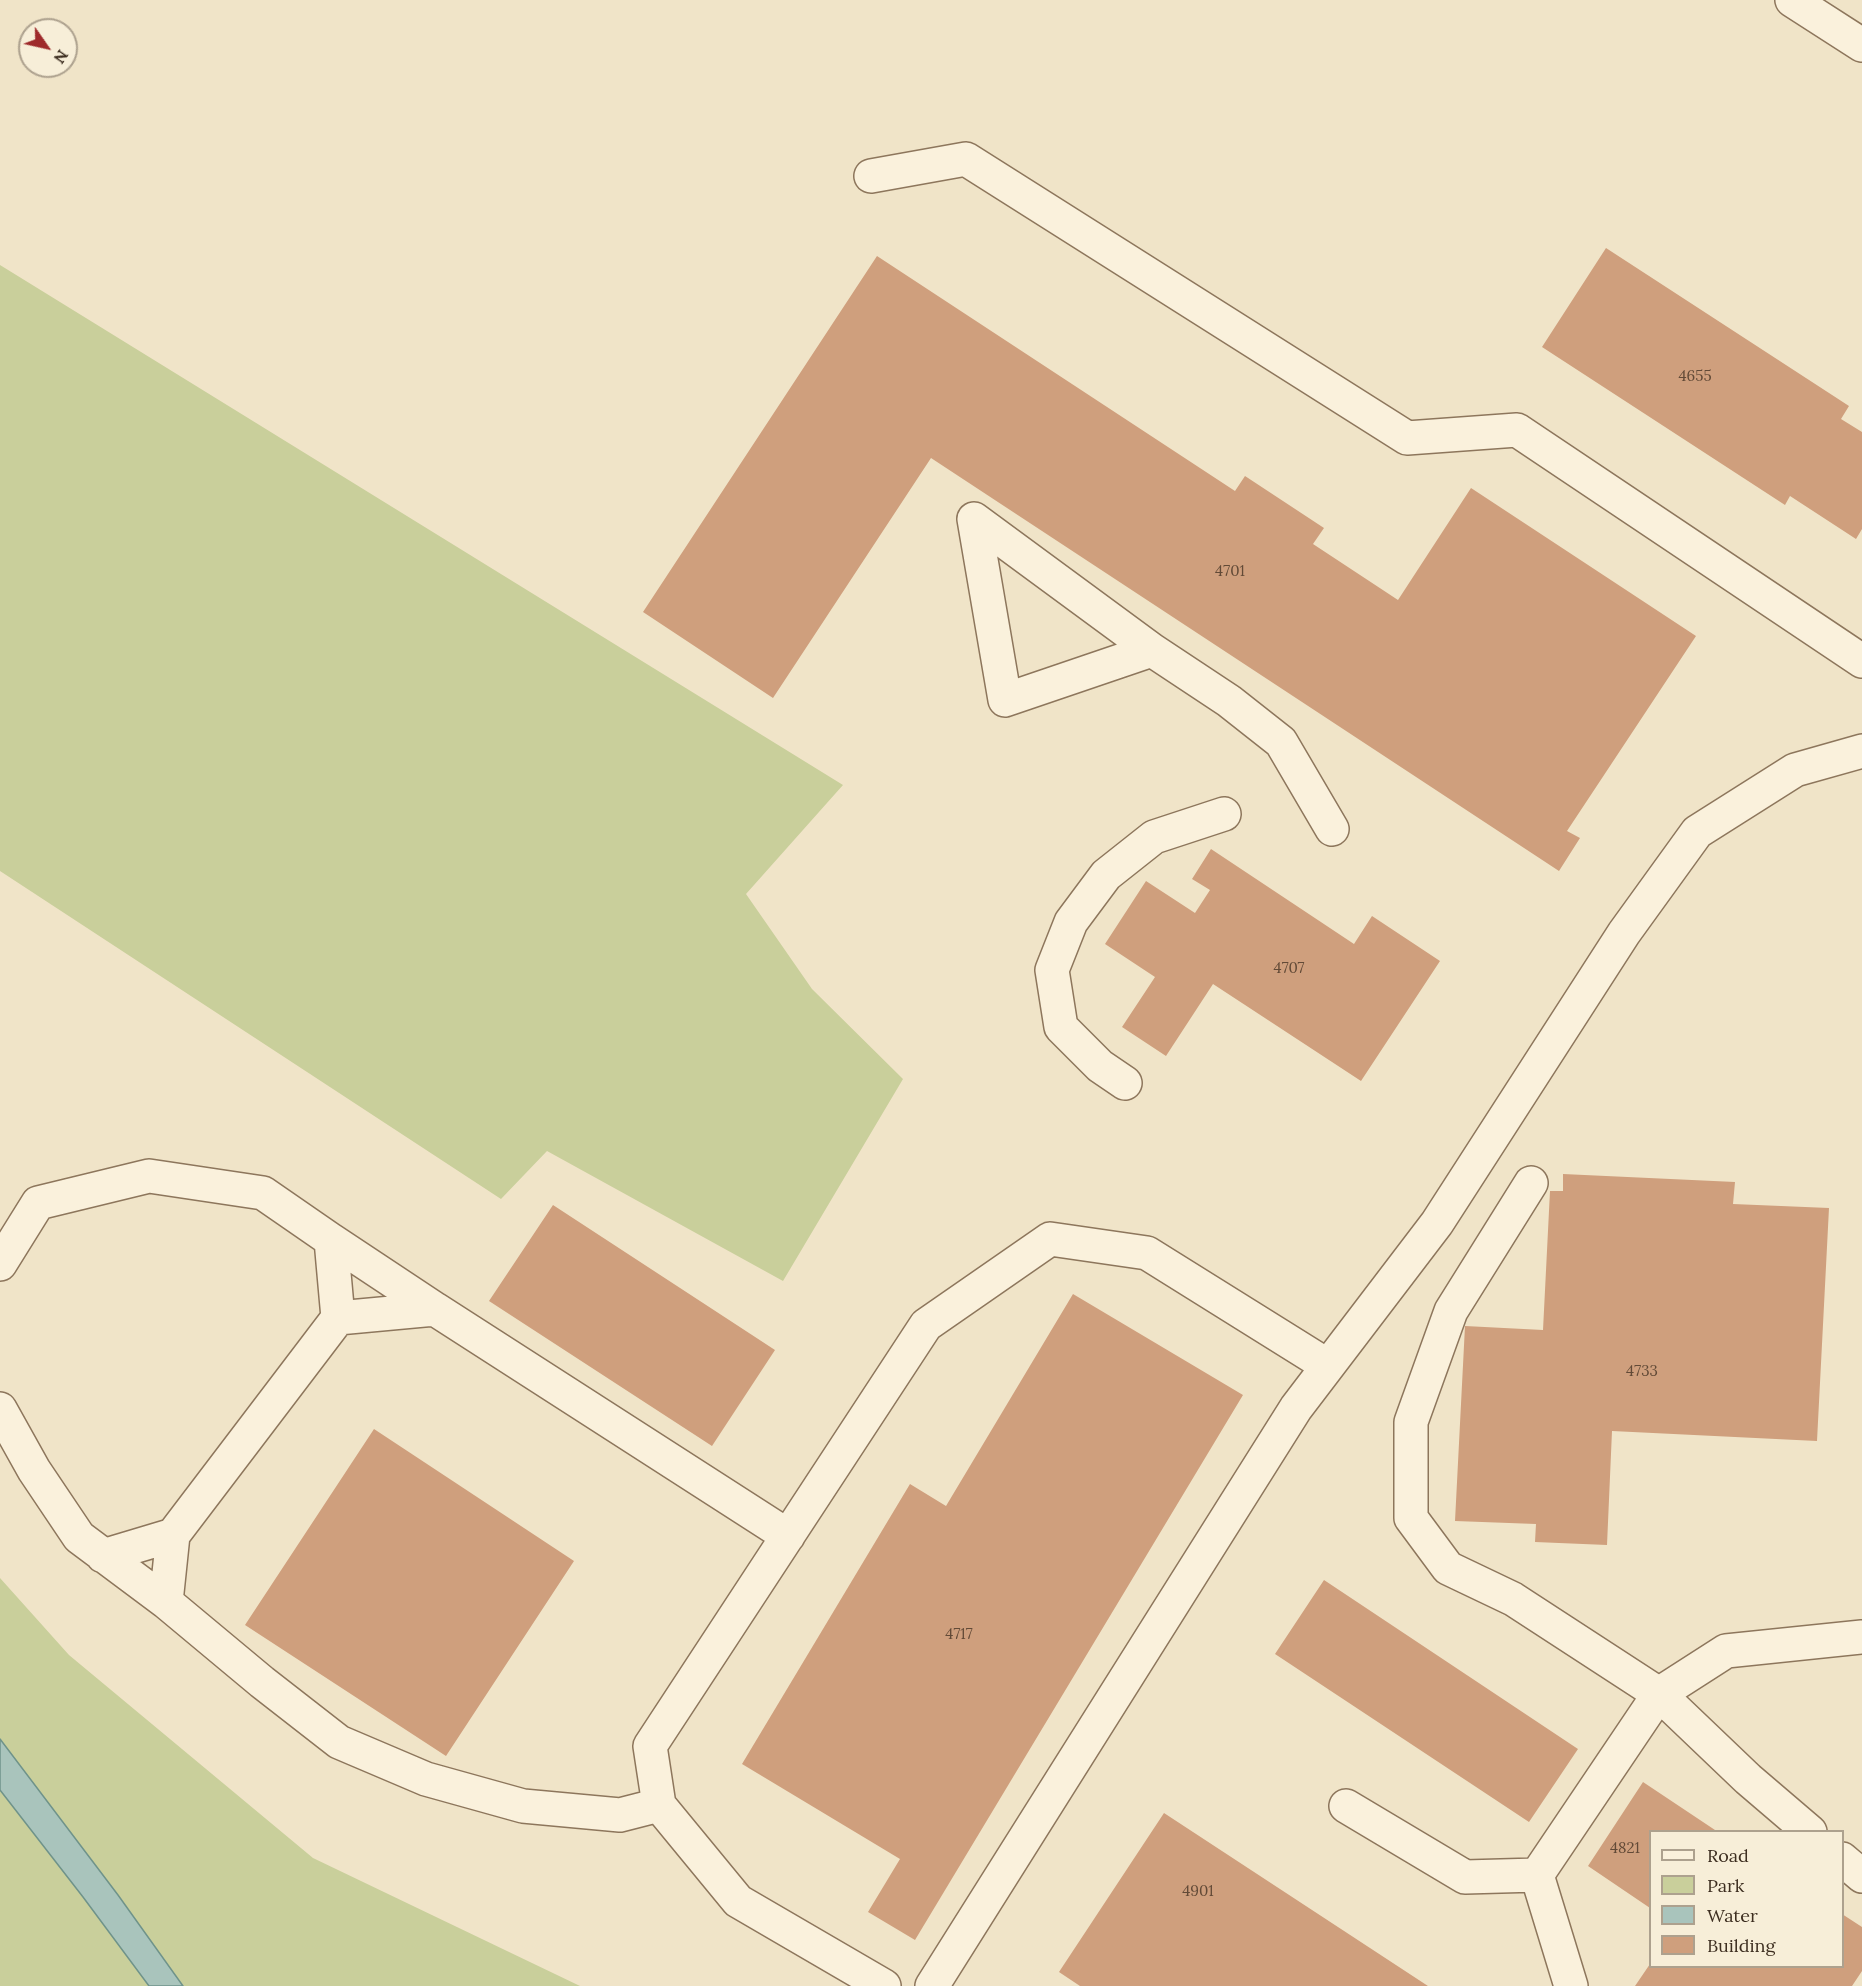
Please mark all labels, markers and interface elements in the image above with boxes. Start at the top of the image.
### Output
north arrow [18,18,78,78]
text: N [50,46,73,68]
house number: 4655 [1678,368,1712,386]
house number: 4701 [1215,563,1245,581]
house number: 4707 [1274,960,1304,978]
house number: 4733 [1626,1363,1658,1381]
house number: 4717 [945,1626,973,1644]
legend [1649,1830,1844,1968]
house number: 4821 [1610,1840,1640,1858]
text: Road [1707,1844,1749,1867]
text: Park [1707,1874,1744,1897]
house number: 4901 [1182,1883,1214,1901]
text: Water [1707,1904,1758,1927]
text: Building [1707,1934,1775,1957]

